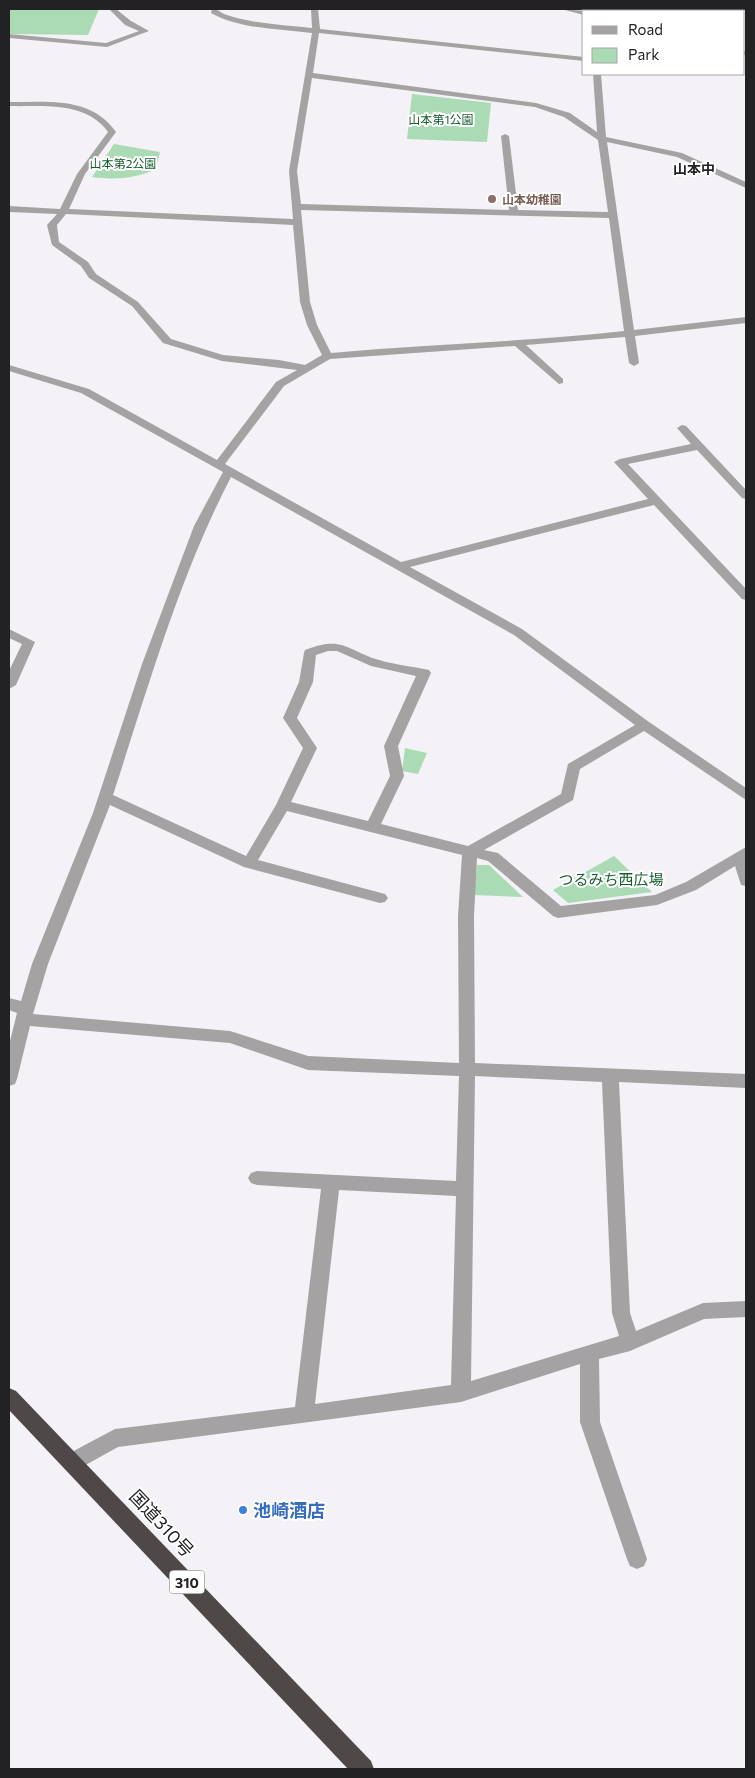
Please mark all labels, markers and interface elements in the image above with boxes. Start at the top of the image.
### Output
legend [582,10,745,75]
text: Road [628,20,663,38]
text: Park [628,45,659,63]
park label: 山本第1公園 [408,112,474,126]
park label: 山本第2公園 [90,156,156,170]
district label: 山本中 [673,160,715,177]
place label: 山本幼稚園 [502,192,562,206]
marker: 山本幼稚園 [486,193,498,205]
park label: つるみち西広場 [558,870,664,888]
street label: 国道310号 [125,1485,199,1561]
place label: 池崎酒店 [253,1499,325,1521]
marker: 池崎酒店 [237,1504,249,1516]
road number: 310 [170,1570,204,1594]

